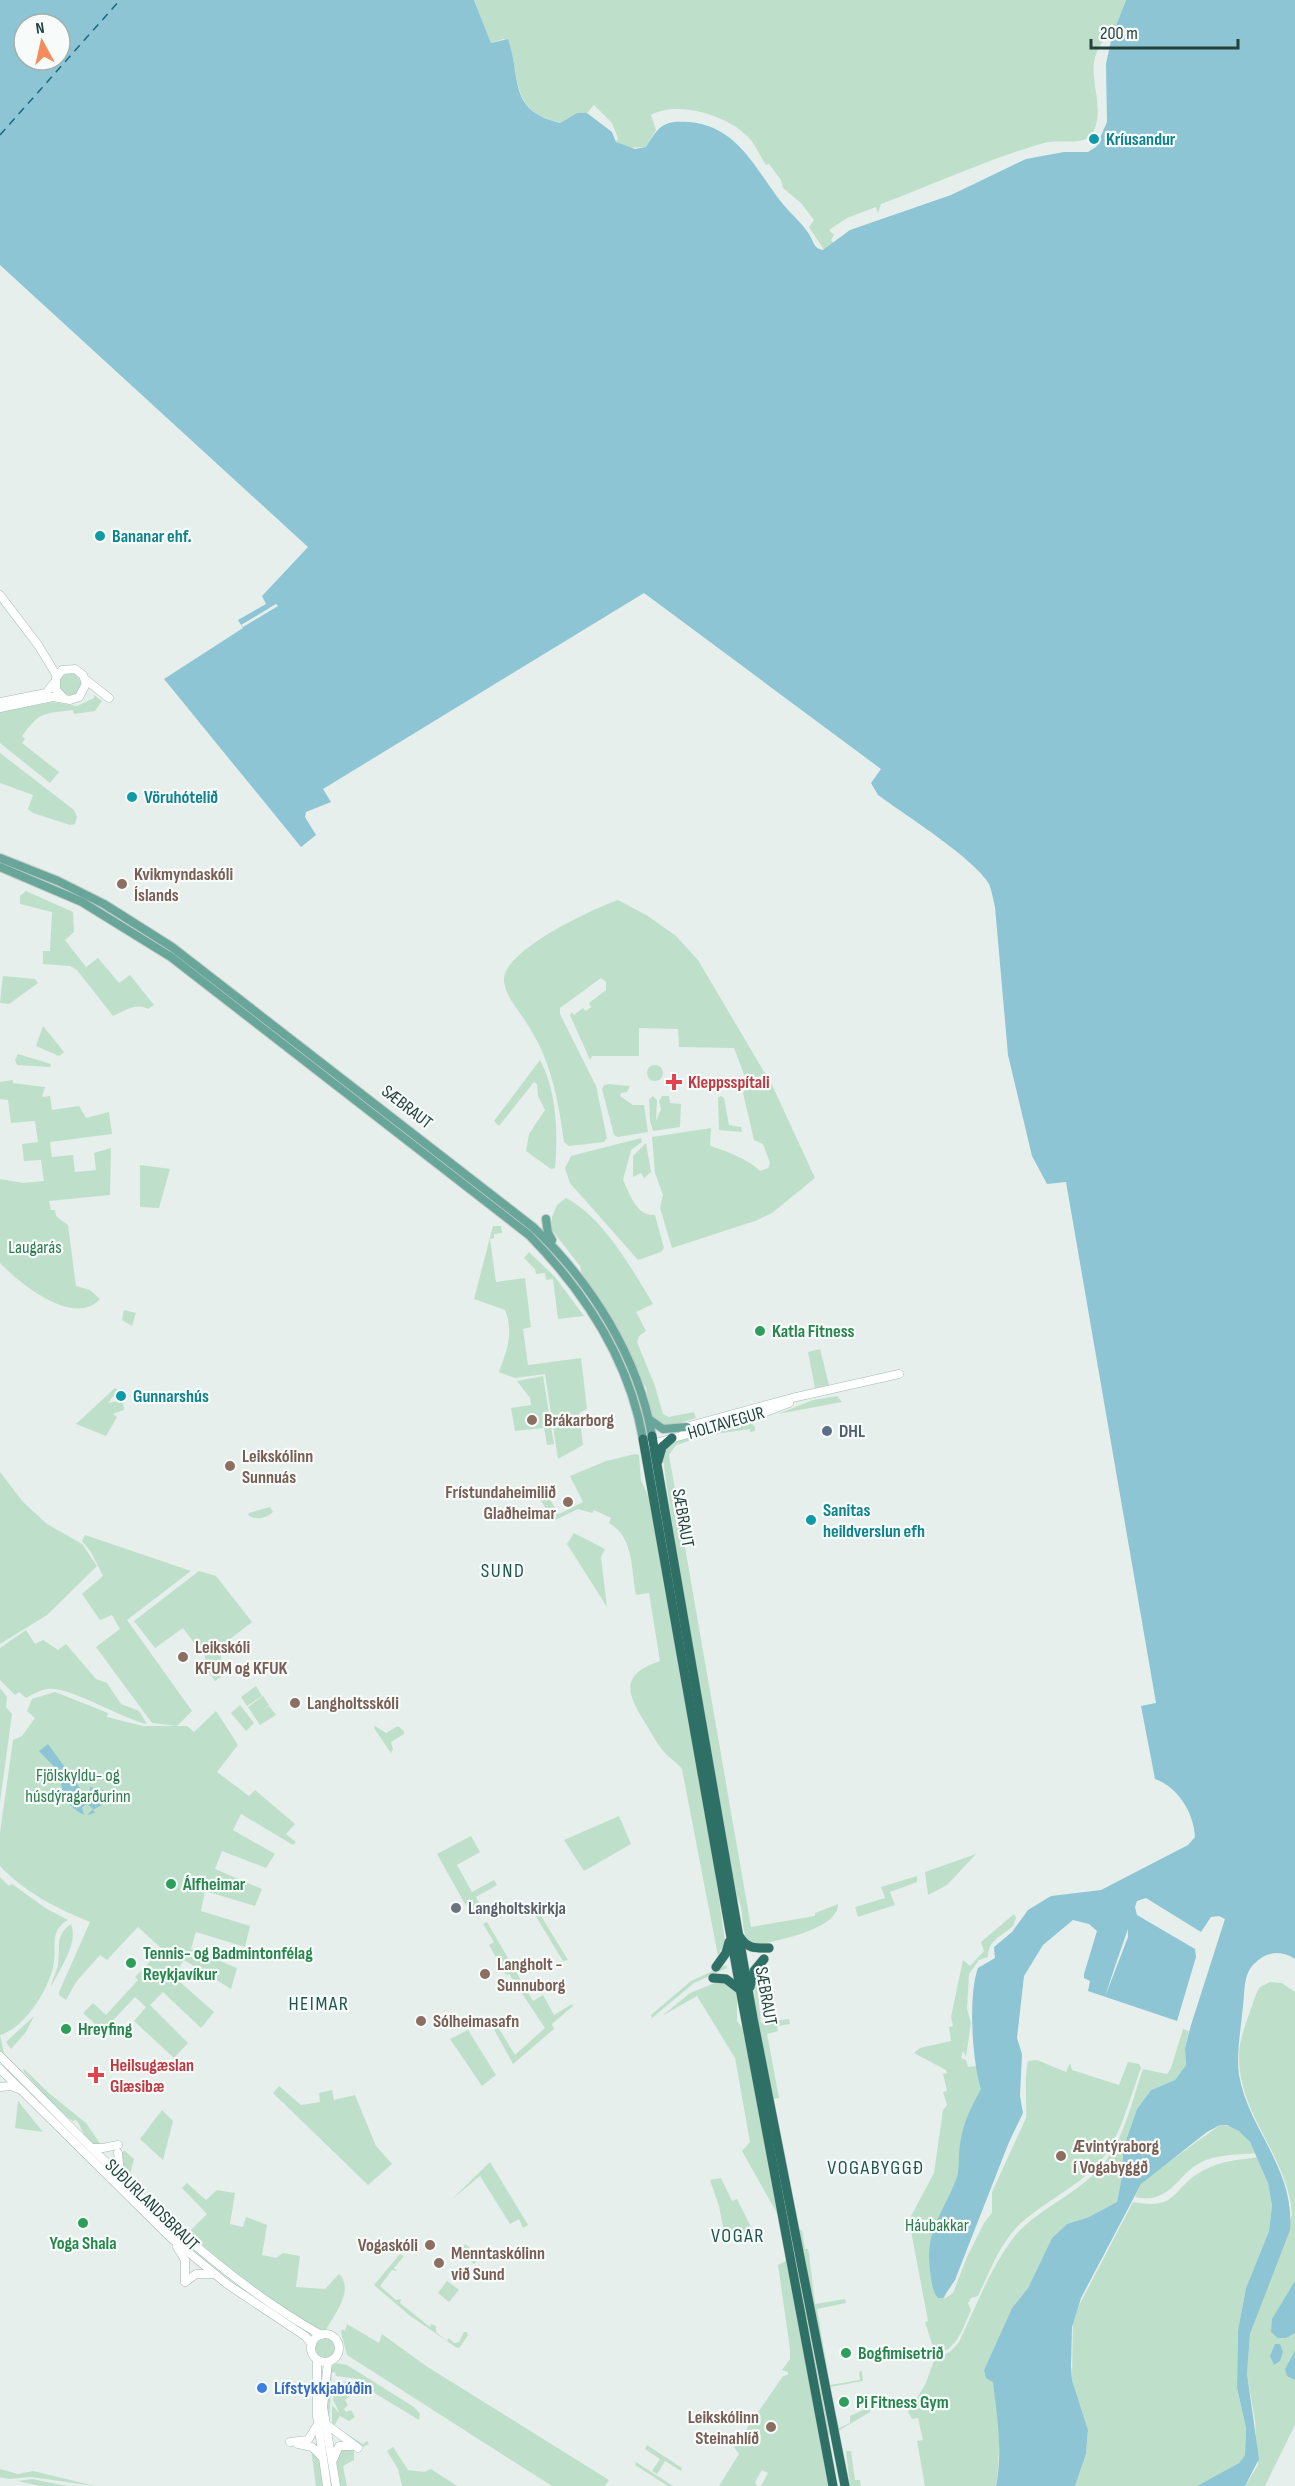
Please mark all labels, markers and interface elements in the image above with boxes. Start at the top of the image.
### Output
north arrow [12,12,72,72]
scale bar [1091,12,1238,50]
text: N [35,19,46,39]
text: 200 m [1100,23,1138,44]
place label: Kríusandur [1106,129,1176,150]
marker: Kríusandur [1087,132,1101,146]
place label: Bananar ehf. [112,526,192,547]
marker: Bananar ehf. [93,529,107,543]
place label: Vöruhótelið [144,787,218,808]
marker: Vöruhótelið [125,790,139,804]
place label: Kvikmyndaskóli Íslands [134,864,233,906]
marker: Kvikmyndaskóli Íslands [115,877,129,891]
place label: Kleppsspítali [688,1072,770,1093]
marker: Kleppsspítali [665,1073,683,1091]
street label: SÆBRAUT [377,1081,437,1133]
park label: Laugarás [8,1237,62,1258]
place label: Katla Fitness [772,1321,854,1342]
marker: Katla Fitness [753,1324,767,1338]
place label: Gunnarshús [133,1386,209,1407]
marker: Gunnarshús [114,1389,128,1403]
street label: HOLTAVEGUR [685,1402,767,1444]
place label: Brákarborg [544,1410,615,1431]
marker: Brákarborg [525,1413,539,1427]
place label: DHL [839,1421,865,1442]
marker: DHL [820,1424,834,1438]
place label: Leikskólinn Sunnuás [242,1446,313,1488]
marker: Leikskólinn Sunnuás [223,1459,237,1473]
place label: Frístundaheimilið Glaðheimar [445,1482,556,1524]
street label: SÆBRAUT [668,1487,698,1549]
marker: Frístundaheimilið Glaðheimar [561,1495,575,1509]
place label: Sanitas heildverslun efh [823,1500,925,1542]
marker: Sanitas heildverslun efh [804,1513,818,1527]
district label: SUND [481,1559,525,1583]
place label: Leikskóli KFUM og KFUK [195,1637,288,1679]
marker: Leikskóli KFUM og KFUK [176,1650,190,1664]
place label: Langholtsskóli [307,1693,399,1714]
marker: Langholtsskóli [288,1696,302,1710]
park label: Fjölskyldu- og húsdýragarðurinn [25,1765,131,1807]
place label: Álfheimar [182,1874,246,1895]
marker: Álfheimar [164,1877,178,1891]
place label: Langholtskirkja [468,1898,566,1919]
marker: Langholtskirkja [449,1901,463,1915]
place label: Tennis- og Badmintonfélag Reykjavíkur [143,1943,313,1985]
place label: Langholt - Sunnuborg [497,1954,566,1996]
marker: Tennis- og Badmintonfélag Reykjavíkur [124,1956,138,1970]
street label: SÆBRAUT [751,1965,781,2027]
marker: Langholt - Sunnuborg [478,1967,492,1981]
district label: HEIMAR [288,1992,350,2016]
place label: Sólheimasafn [433,2011,519,2032]
marker: Sólheimasafn [414,2014,428,2028]
place label: Hreyfing [78,2019,133,2040]
marker: Hreyfing [59,2022,73,2036]
place label: Heilsugæslan Glæsibæ [110,2055,194,2097]
marker: Heilsugæslan Glæsibæ [87,2066,105,2084]
place label: Ævintýraborg í Vogabyggð [1072,2136,1160,2178]
marker: Ævintýraborg í Vogabyggð [1054,2149,1068,2163]
street label: SUÐURLANDSBRAUT [101,2155,203,2255]
district label: VOGABYGGÐ [827,2156,925,2180]
park label: Háubakkar [905,2215,969,2236]
marker: Yoga Shala [76,2216,90,2230]
district label: VOGAR [711,2224,765,2248]
place label: Yoga Shala [49,2233,117,2254]
place label: Vogaskóli [358,2235,418,2256]
marker: Vogaskóli [423,2238,437,2252]
place label: Menntaskólinn við Sund [451,2243,545,2285]
marker: Menntaskólinn við Sund [432,2256,446,2270]
place label: Bogfimisetrið [858,2343,944,2364]
marker: Bogfimisetrið [839,2346,853,2360]
place label: Lífstykkjabúðin [274,2378,372,2399]
marker: Lífstykkjabúðin [255,2381,269,2395]
place label: Pi Fitness Gym [856,2392,949,2413]
marker: Pi Fitness Gym [837,2395,851,2409]
place label: Leikskólinn Steinahlíð [688,2407,759,2449]
marker: Leikskólinn Steinahlíð [764,2420,778,2434]

